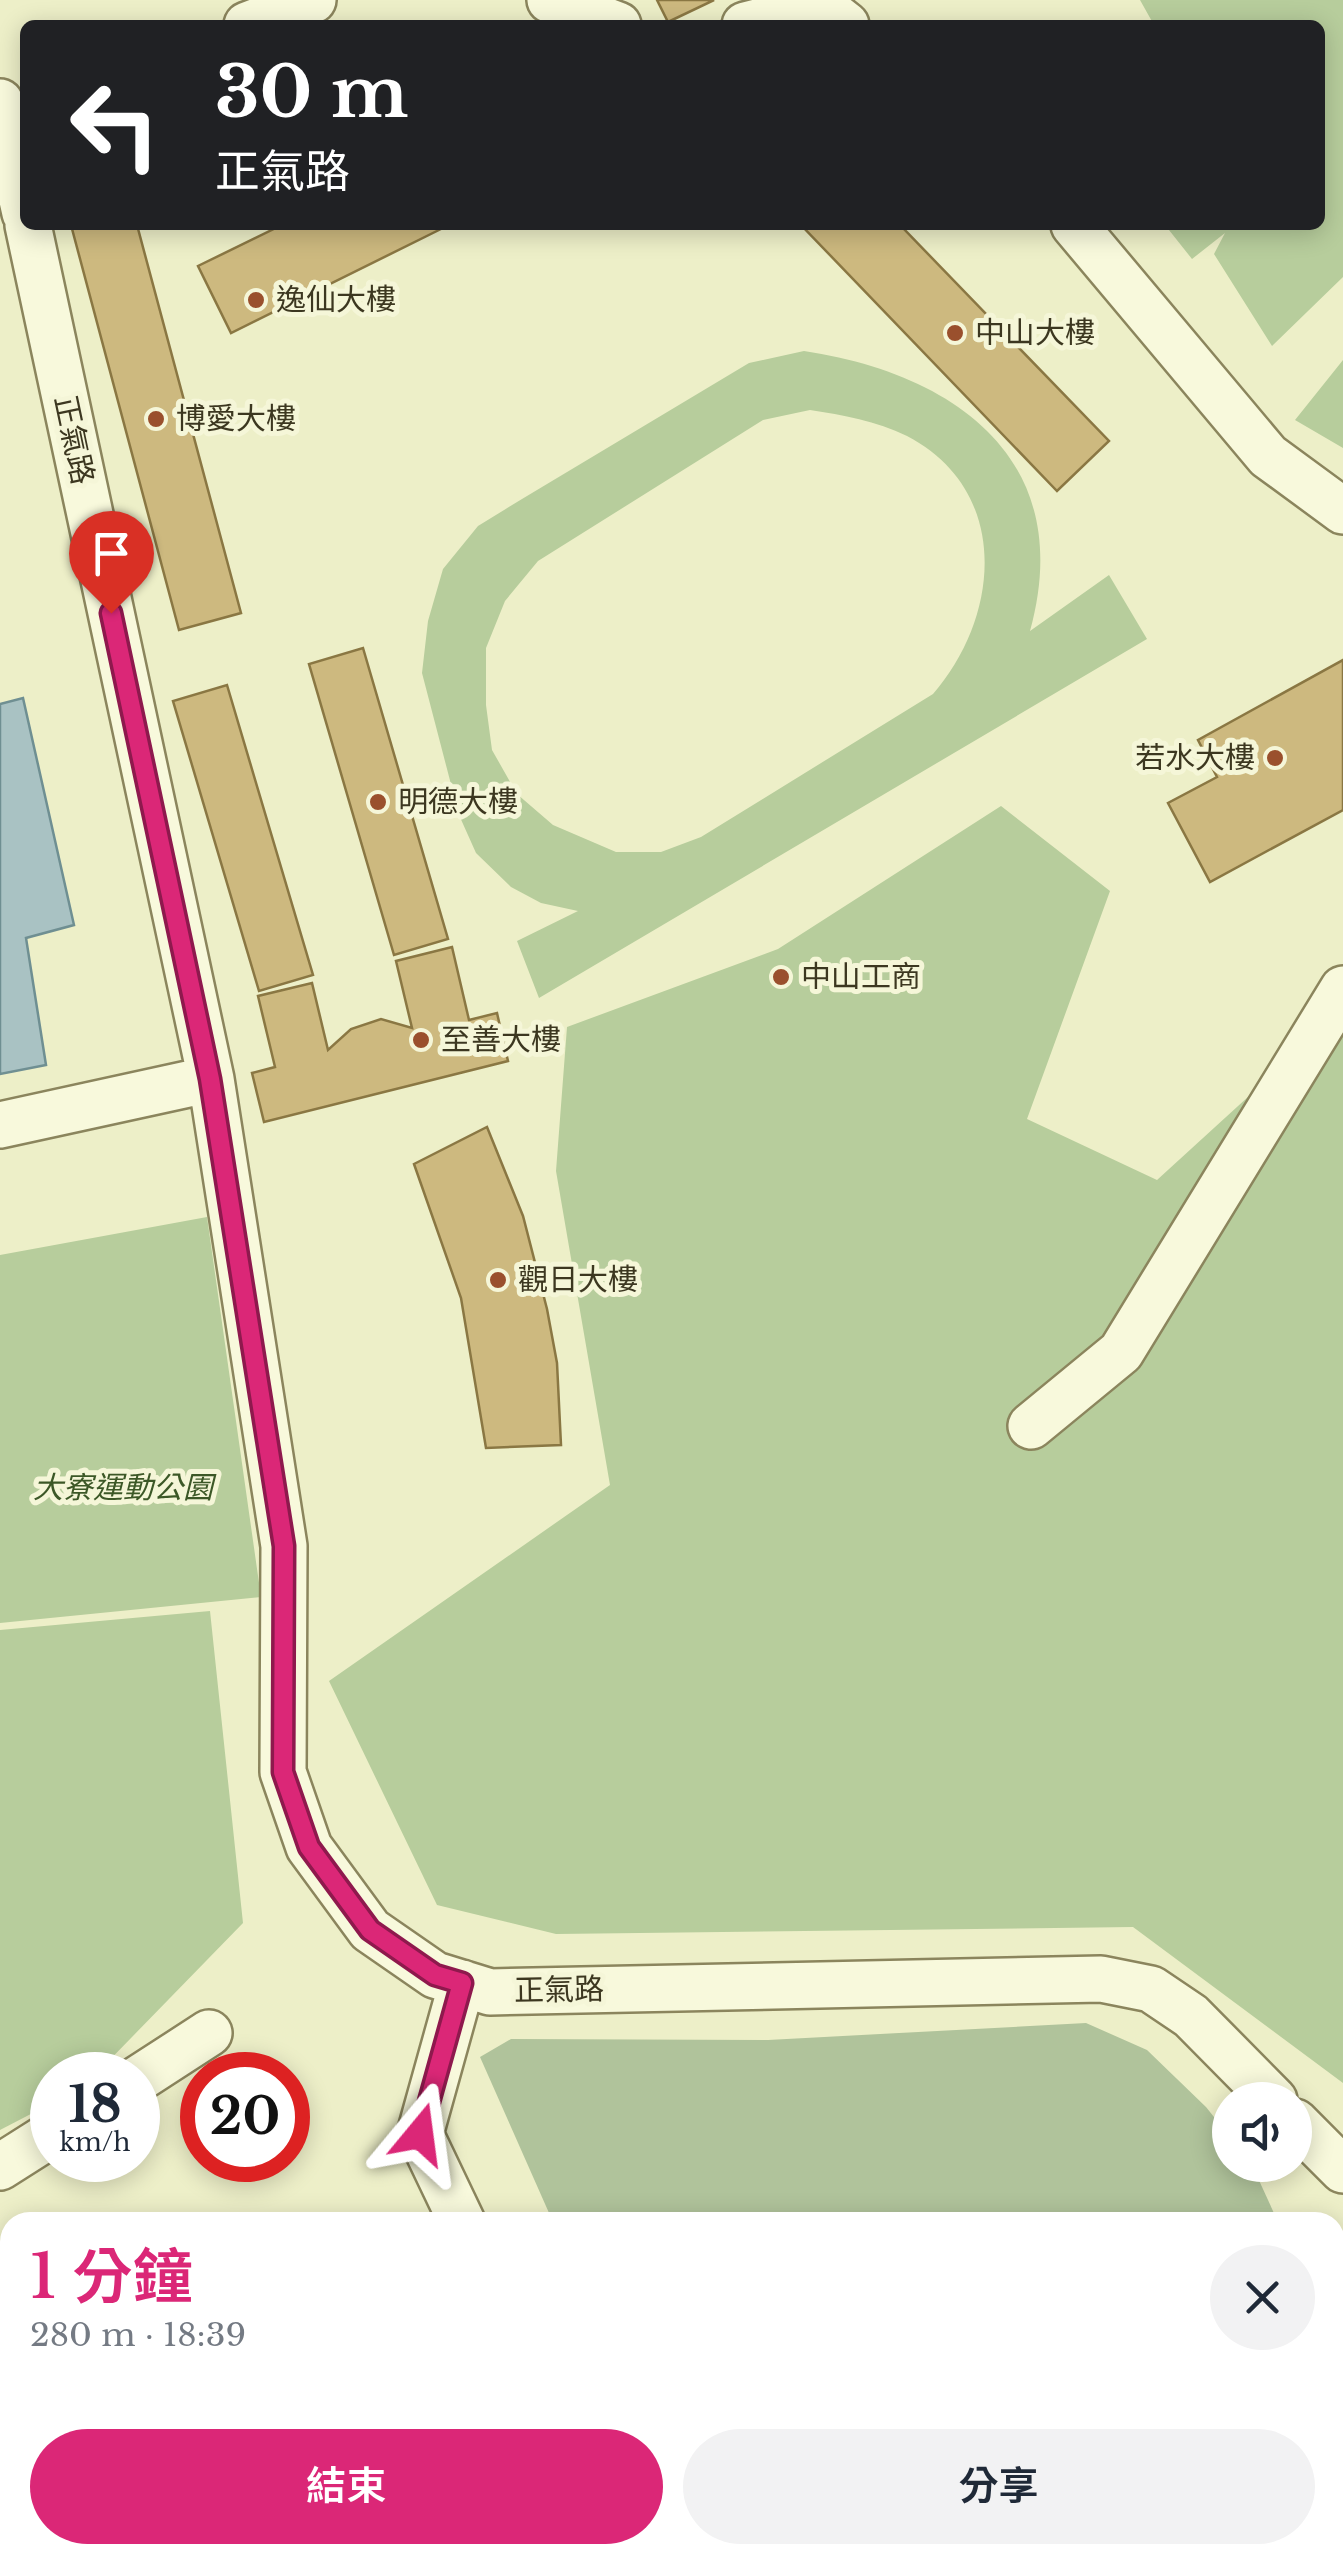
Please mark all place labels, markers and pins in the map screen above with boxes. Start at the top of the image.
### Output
place label: 逸仙大樓 [276,281,396,318]
marker: 逸仙大樓 [245,289,267,311]
place label: 中山大樓 [975,314,1095,351]
marker: 中山大樓 [944,322,966,344]
place label: 博愛大樓 [176,400,296,437]
marker: 博愛大樓 [145,408,167,430]
pin [69,511,154,614]
place label: 若水大樓 [1135,739,1255,776]
marker: 若水大樓 [1264,747,1286,769]
place label: 明德大樓 [398,783,518,820]
marker: 明德大樓 [367,791,389,813]
place label: 中山工商 [801,958,921,995]
marker: 中山工商 [770,966,792,988]
place label: 至善大樓 [441,1021,561,1058]
marker: 至善大樓 [410,1029,432,1051]
place label: 觀日大樓 [518,1261,638,1298]
marker: 觀日大樓 [487,1269,509,1291]

